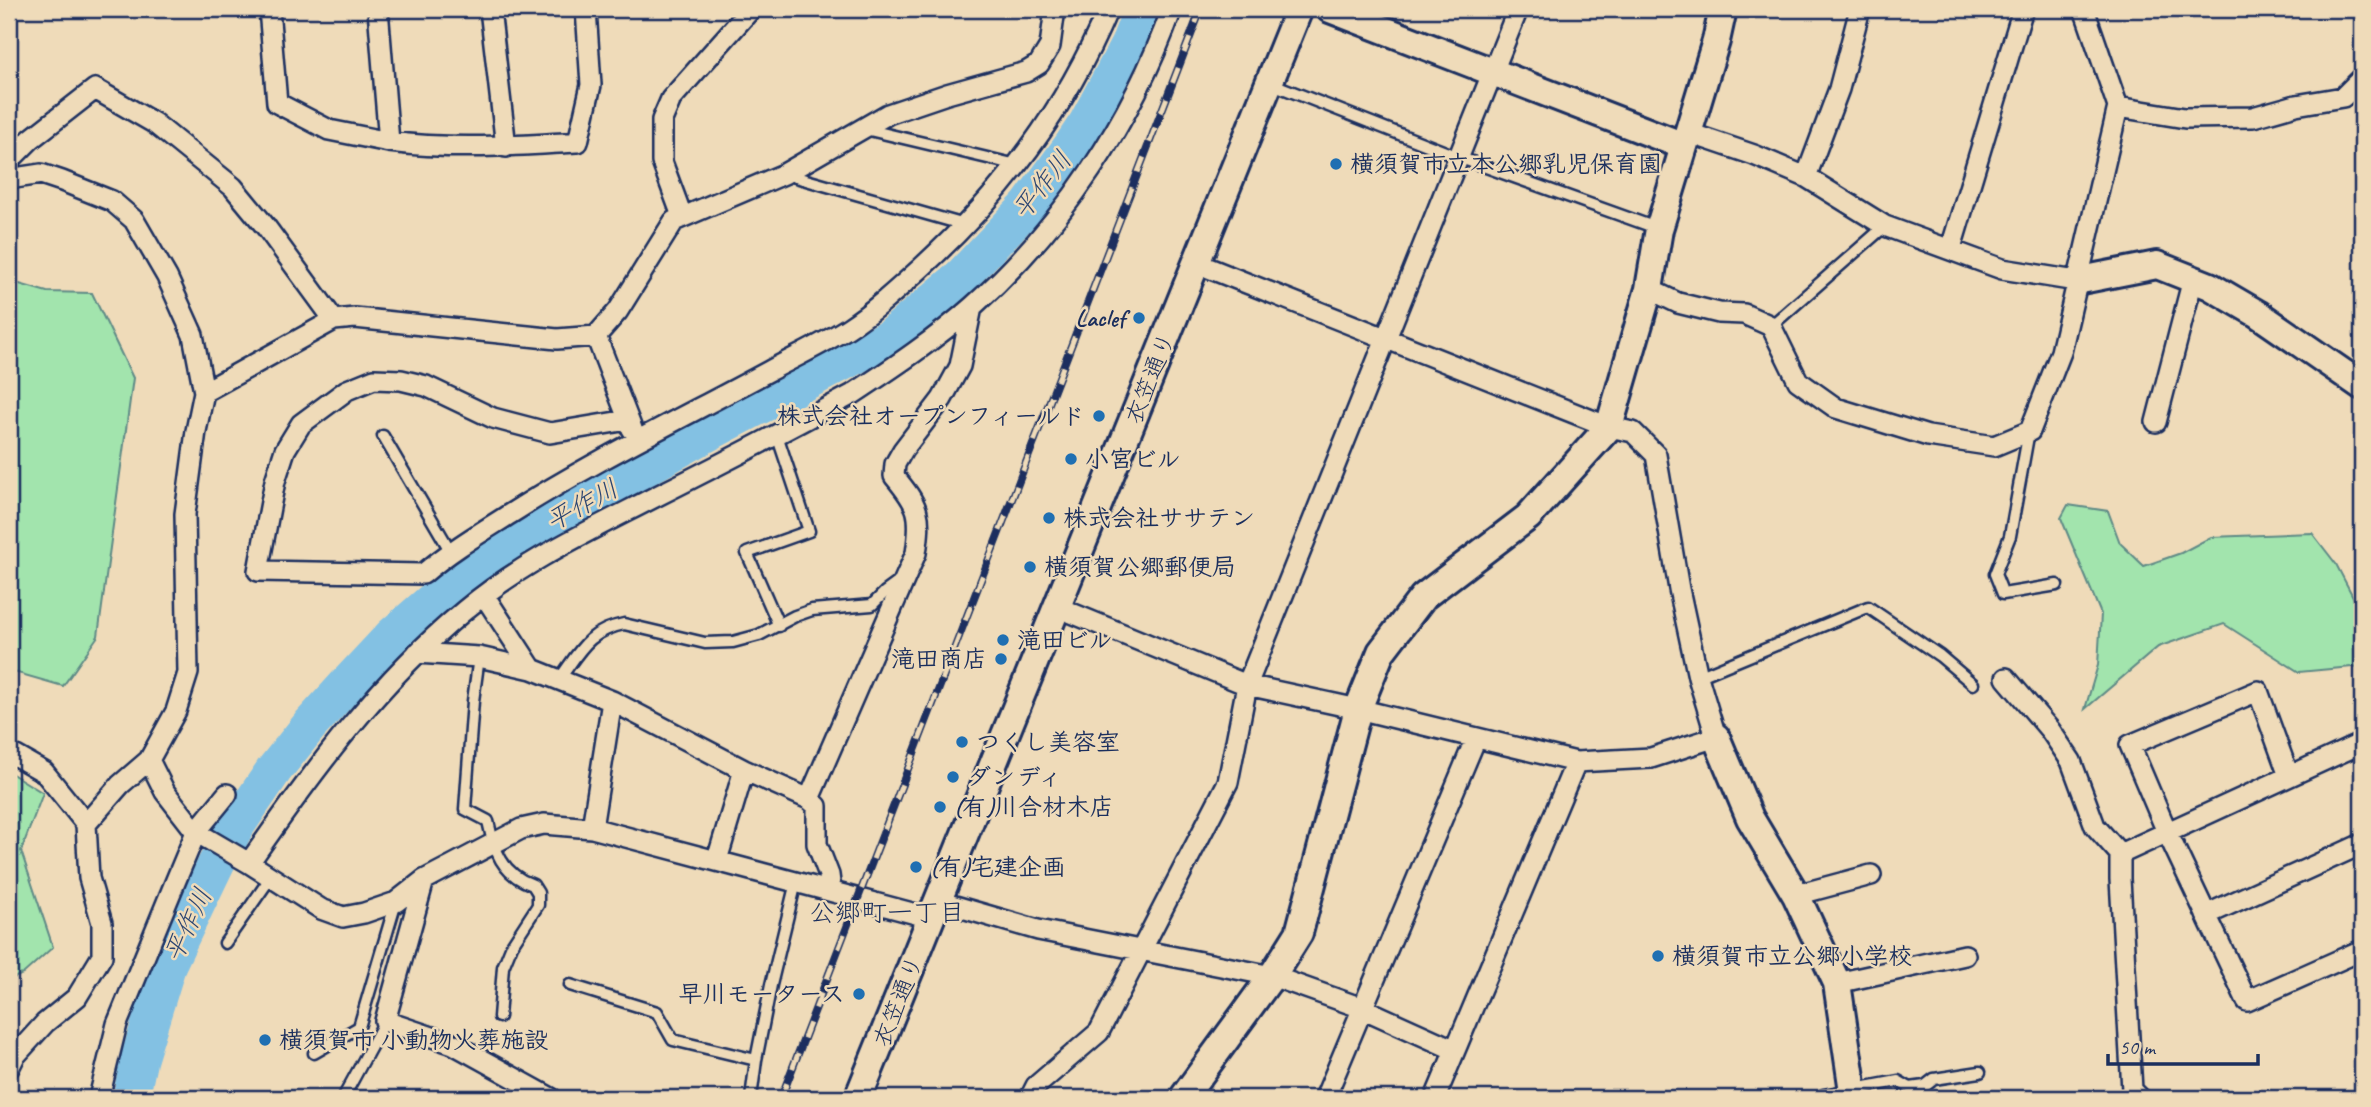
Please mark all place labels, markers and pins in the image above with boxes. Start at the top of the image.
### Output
place label: 横須賀市立本公郷乳児保育園 [1350,149,1662,179]
marker: 横須賀市立本公郷乳児保育園 [1328,156,1344,172]
place label: Laclef [1076,303,1131,333]
marker: Laclef [1131,310,1147,326]
place label: 株式会社オープンフィールド [777,401,1085,431]
marker: 株式会社オープンフィールド [1091,408,1107,424]
place label: 小宮ビル [1085,444,1181,474]
marker: 小宮ビル [1063,451,1079,467]
place label: 株式会社ササテン [1063,503,1255,533]
marker: 株式会社ササテン [1041,510,1057,526]
place label: 横須賀公郷郵便局 [1044,552,1236,582]
marker: 横須賀公郷郵便局 [1022,559,1038,575]
place label: 滝田ビル [1017,625,1113,655]
marker: 滝田ビル [995,632,1011,648]
place label: 滝田商店 [891,644,987,674]
marker: 滝田商店 [993,651,1009,667]
place label: つくし美容室 [976,727,1120,757]
marker: つくし美容室 [954,734,970,750]
place label: ダンディ [967,762,1062,792]
marker: ダンディ [945,769,961,785]
place label: (有)川合材木店 [954,792,1114,822]
marker: (有)川合材木店 [932,799,948,815]
place label: (有)宅建企画 [930,852,1066,882]
marker: (有)宅建企画 [908,859,924,875]
place label: 横須賀市立公郷小学校 [1672,941,1912,971]
marker: 横須賀市立公郷小学校 [1650,948,1666,964]
place label: 早川モータース [678,979,845,1009]
marker: 早川モータース [851,986,867,1002]
place label: 横須賀市 小動物火葬施設 [279,1025,549,1055]
marker: 横須賀市 小動物火葬施設 [257,1032,273,1048]

